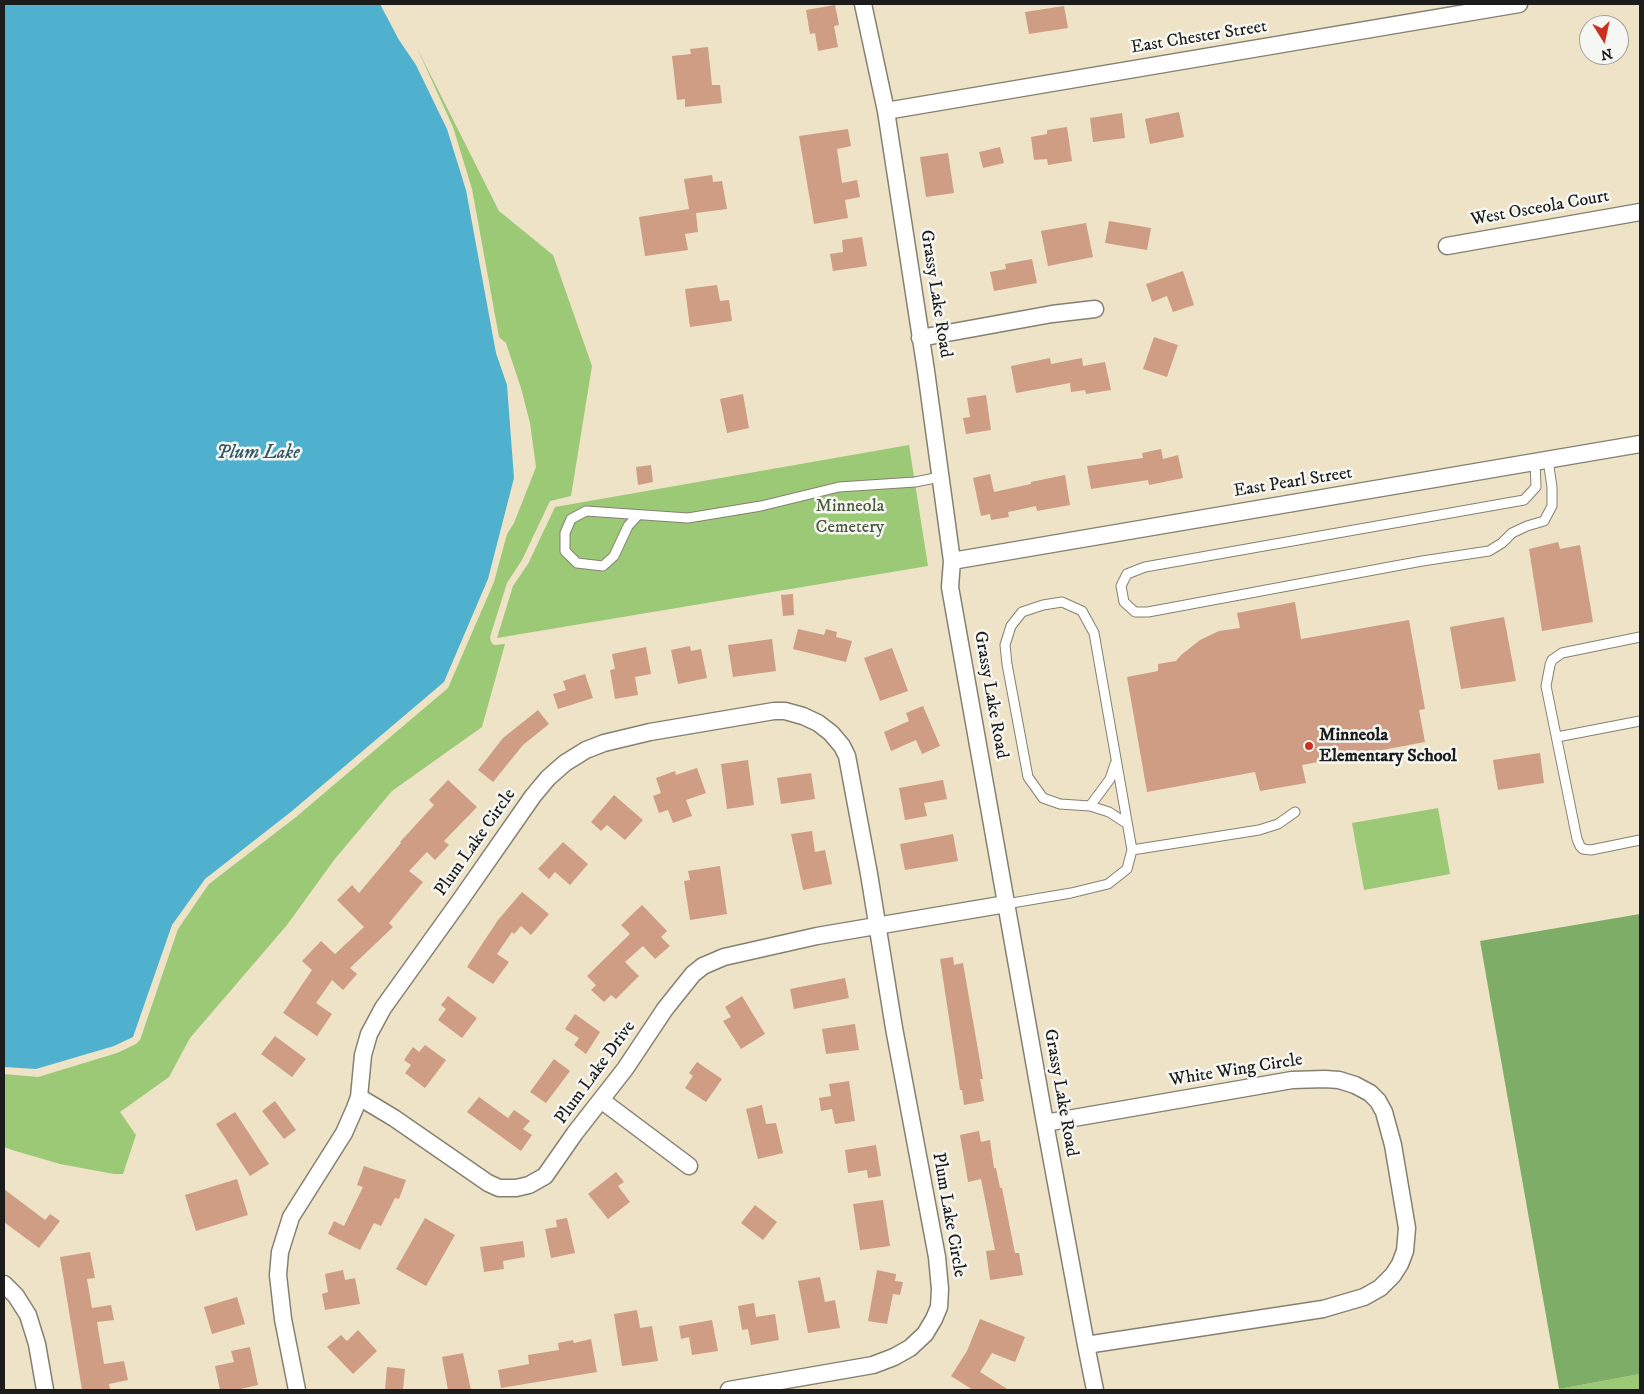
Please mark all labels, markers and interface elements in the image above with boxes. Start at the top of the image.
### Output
north arrow [1579,15,1629,65]
street label: East Chester Street [1130,17,1268,59]
text: N [1599,44,1614,64]
street label: West Osceola Court [1469,186,1611,232]
street label: Grassy Lake Road [914,228,956,360]
water label: Plum Lake [216,443,300,465]
street label: East Pearl Street [1232,463,1354,503]
park label: Minneola Cemetery [815,496,885,538]
street label: Grassy Lake Road [968,629,1012,761]
place label: Minneola Elementary School [1319,725,1457,768]
marker: Minneola Elementary School [1303,740,1315,752]
street label: Plum Lake Circle [431,785,521,901]
street label: Plum Lake Drive [551,1017,641,1129]
street label: Grassy Lake Road [1038,1027,1082,1159]
street label: White Wing Circle [1168,1050,1304,1092]
street label: Plum Lake Circle [926,1151,970,1279]

